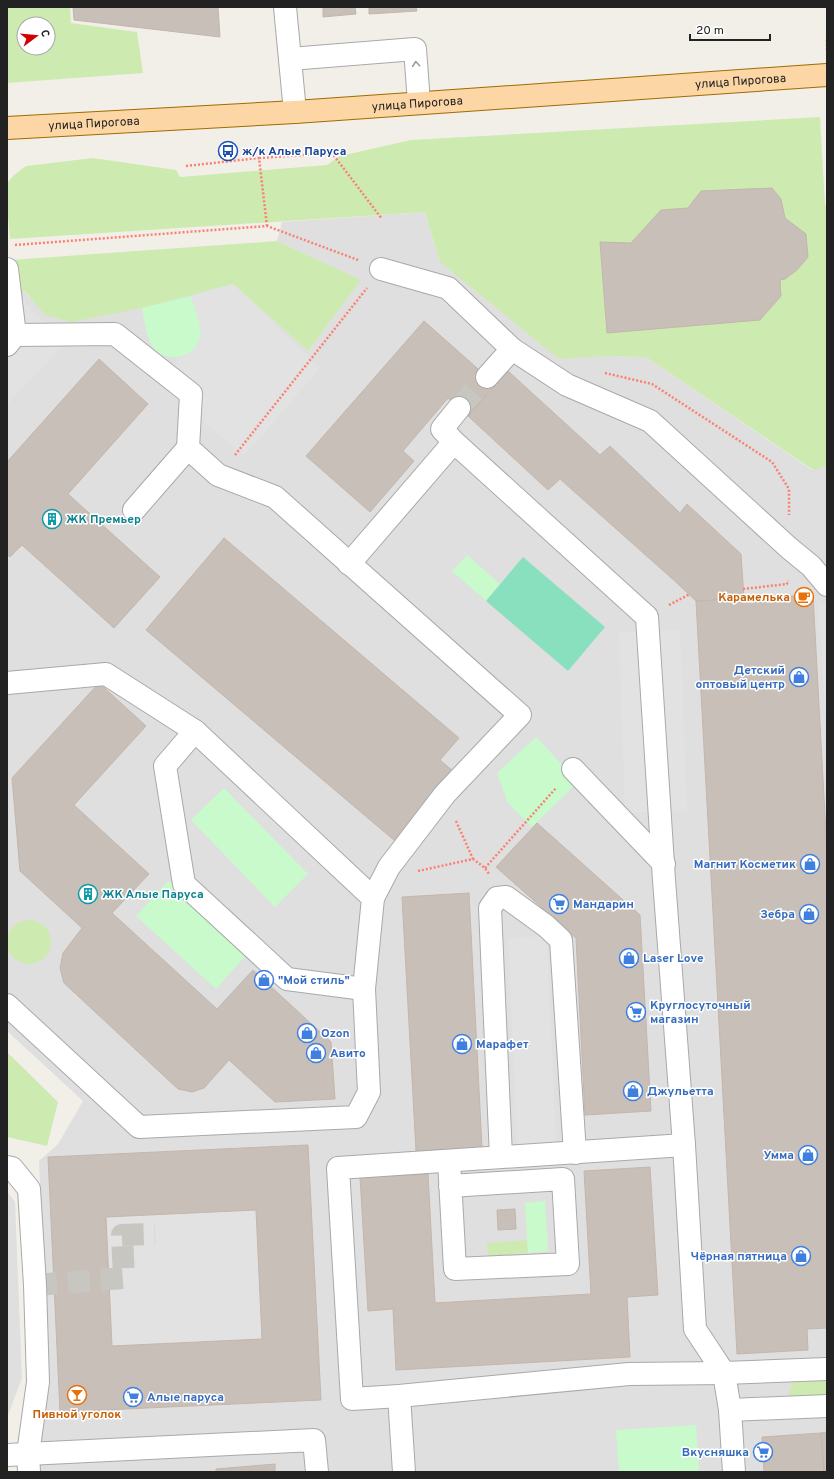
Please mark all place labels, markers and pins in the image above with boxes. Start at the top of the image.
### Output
bus stop icon: ж/к Алые Паруса [217,140,239,162]
place label: ж/к Алые Паруса [242,144,346,160]
building icon: ЖК Премьер [41,508,63,530]
place label: ЖК Премьер [66,512,141,528]
cafe icon: Карамелька [793,586,815,608]
place label: Карамелька [718,590,790,606]
place label: Детский оптовый центр [695,663,785,693]
shop icon: Детский оптовый центр [788,666,810,688]
shop icon: Магнит Косметик [799,853,821,875]
place label: Магнит Косметик [694,857,796,873]
building icon: ЖК Алые Паруса [77,883,99,905]
place label: ЖК Алые Паруса [102,887,204,903]
supermarket icon: Мандарин [548,893,570,915]
place label: Мандарин [573,897,634,913]
shop icon: Зебра [798,903,820,925]
place label: Зебра [760,907,795,923]
shop icon: Laser Love [618,947,640,969]
place label: Laser Love [643,951,704,967]
shop icon: "Мой стиль" [253,969,275,991]
place label: "Мой стиль" [278,973,350,989]
place label: Круглосуточный магазин [650,998,751,1028]
supermarket icon: Круглосуточный магазин [625,1001,647,1023]
shop icon: Ozon [296,1022,318,1044]
place label: Ozon [321,1026,350,1042]
shop icon: Марафет [451,1033,473,1055]
place label: Марафет [476,1037,529,1053]
shop icon: Авито [305,1042,327,1064]
place label: Авито [330,1046,366,1062]
shop icon: Джульетта [622,1080,644,1102]
place label: Джульетта [647,1084,714,1100]
shop icon: Умма [797,1144,819,1166]
place label: Умма [764,1148,794,1164]
shop icon: Чёрная пятница [790,1245,812,1267]
place label: Чёрная пятница [691,1249,787,1265]
bar icon: Пивной уголок [66,1384,88,1406]
supermarket icon: Алые паруса [122,1386,144,1408]
place label: Алые паруса [147,1390,224,1406]
place label: Пивной уголок [33,1407,121,1423]
supermarket icon: Вкусняшка [752,1441,774,1463]
place label: Вкусняшка [682,1445,749,1461]

